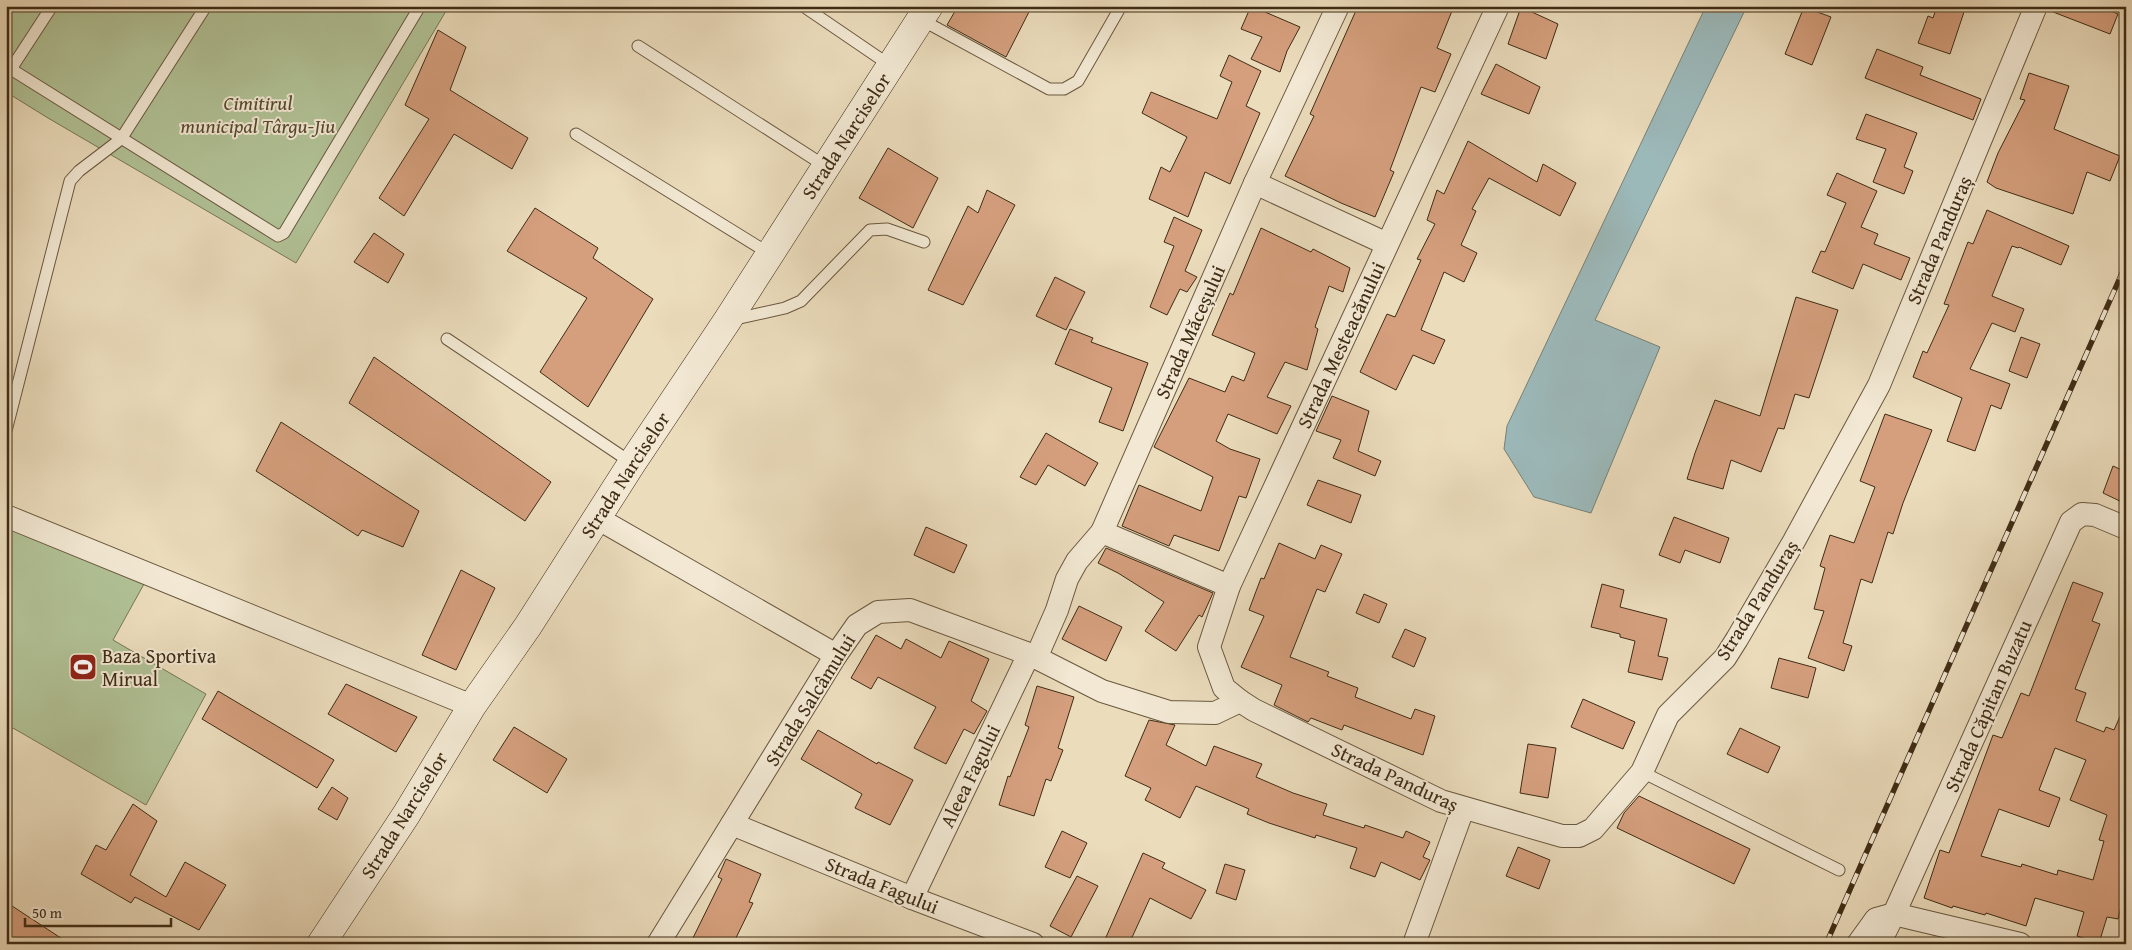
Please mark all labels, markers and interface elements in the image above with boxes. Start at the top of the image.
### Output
street label: Strada Narciselor [794,67,897,205]
park label: Cimitirul municipal Târgu-Jiu [181,88,335,140]
street label: Strada Panduraș [1898,171,1979,309]
street label: Strada Mesteacănului [1289,256,1392,433]
street label: Strada Măceșului [1147,260,1232,403]
street label: Strada Narciselor [573,406,676,544]
street label: Strada Panduraș [1708,534,1805,666]
street label: Strada Căpitan Buzatu [1936,615,2039,797]
street label: Strada Salcâmului [757,628,862,772]
place label: Baza Sportiva Mirual [102,641,217,693]
sports icon: Baza Sportiva Mirual [68,652,98,682]
street label: Aleea Fagului [932,719,1007,832]
street label: Strada Panduraș [1327,734,1464,819]
street label: Strada Narciselor [353,745,454,884]
street label: Strada Fagului [821,849,944,921]
scale bar [25,895,171,927]
text: 50 m [32,902,63,923]

